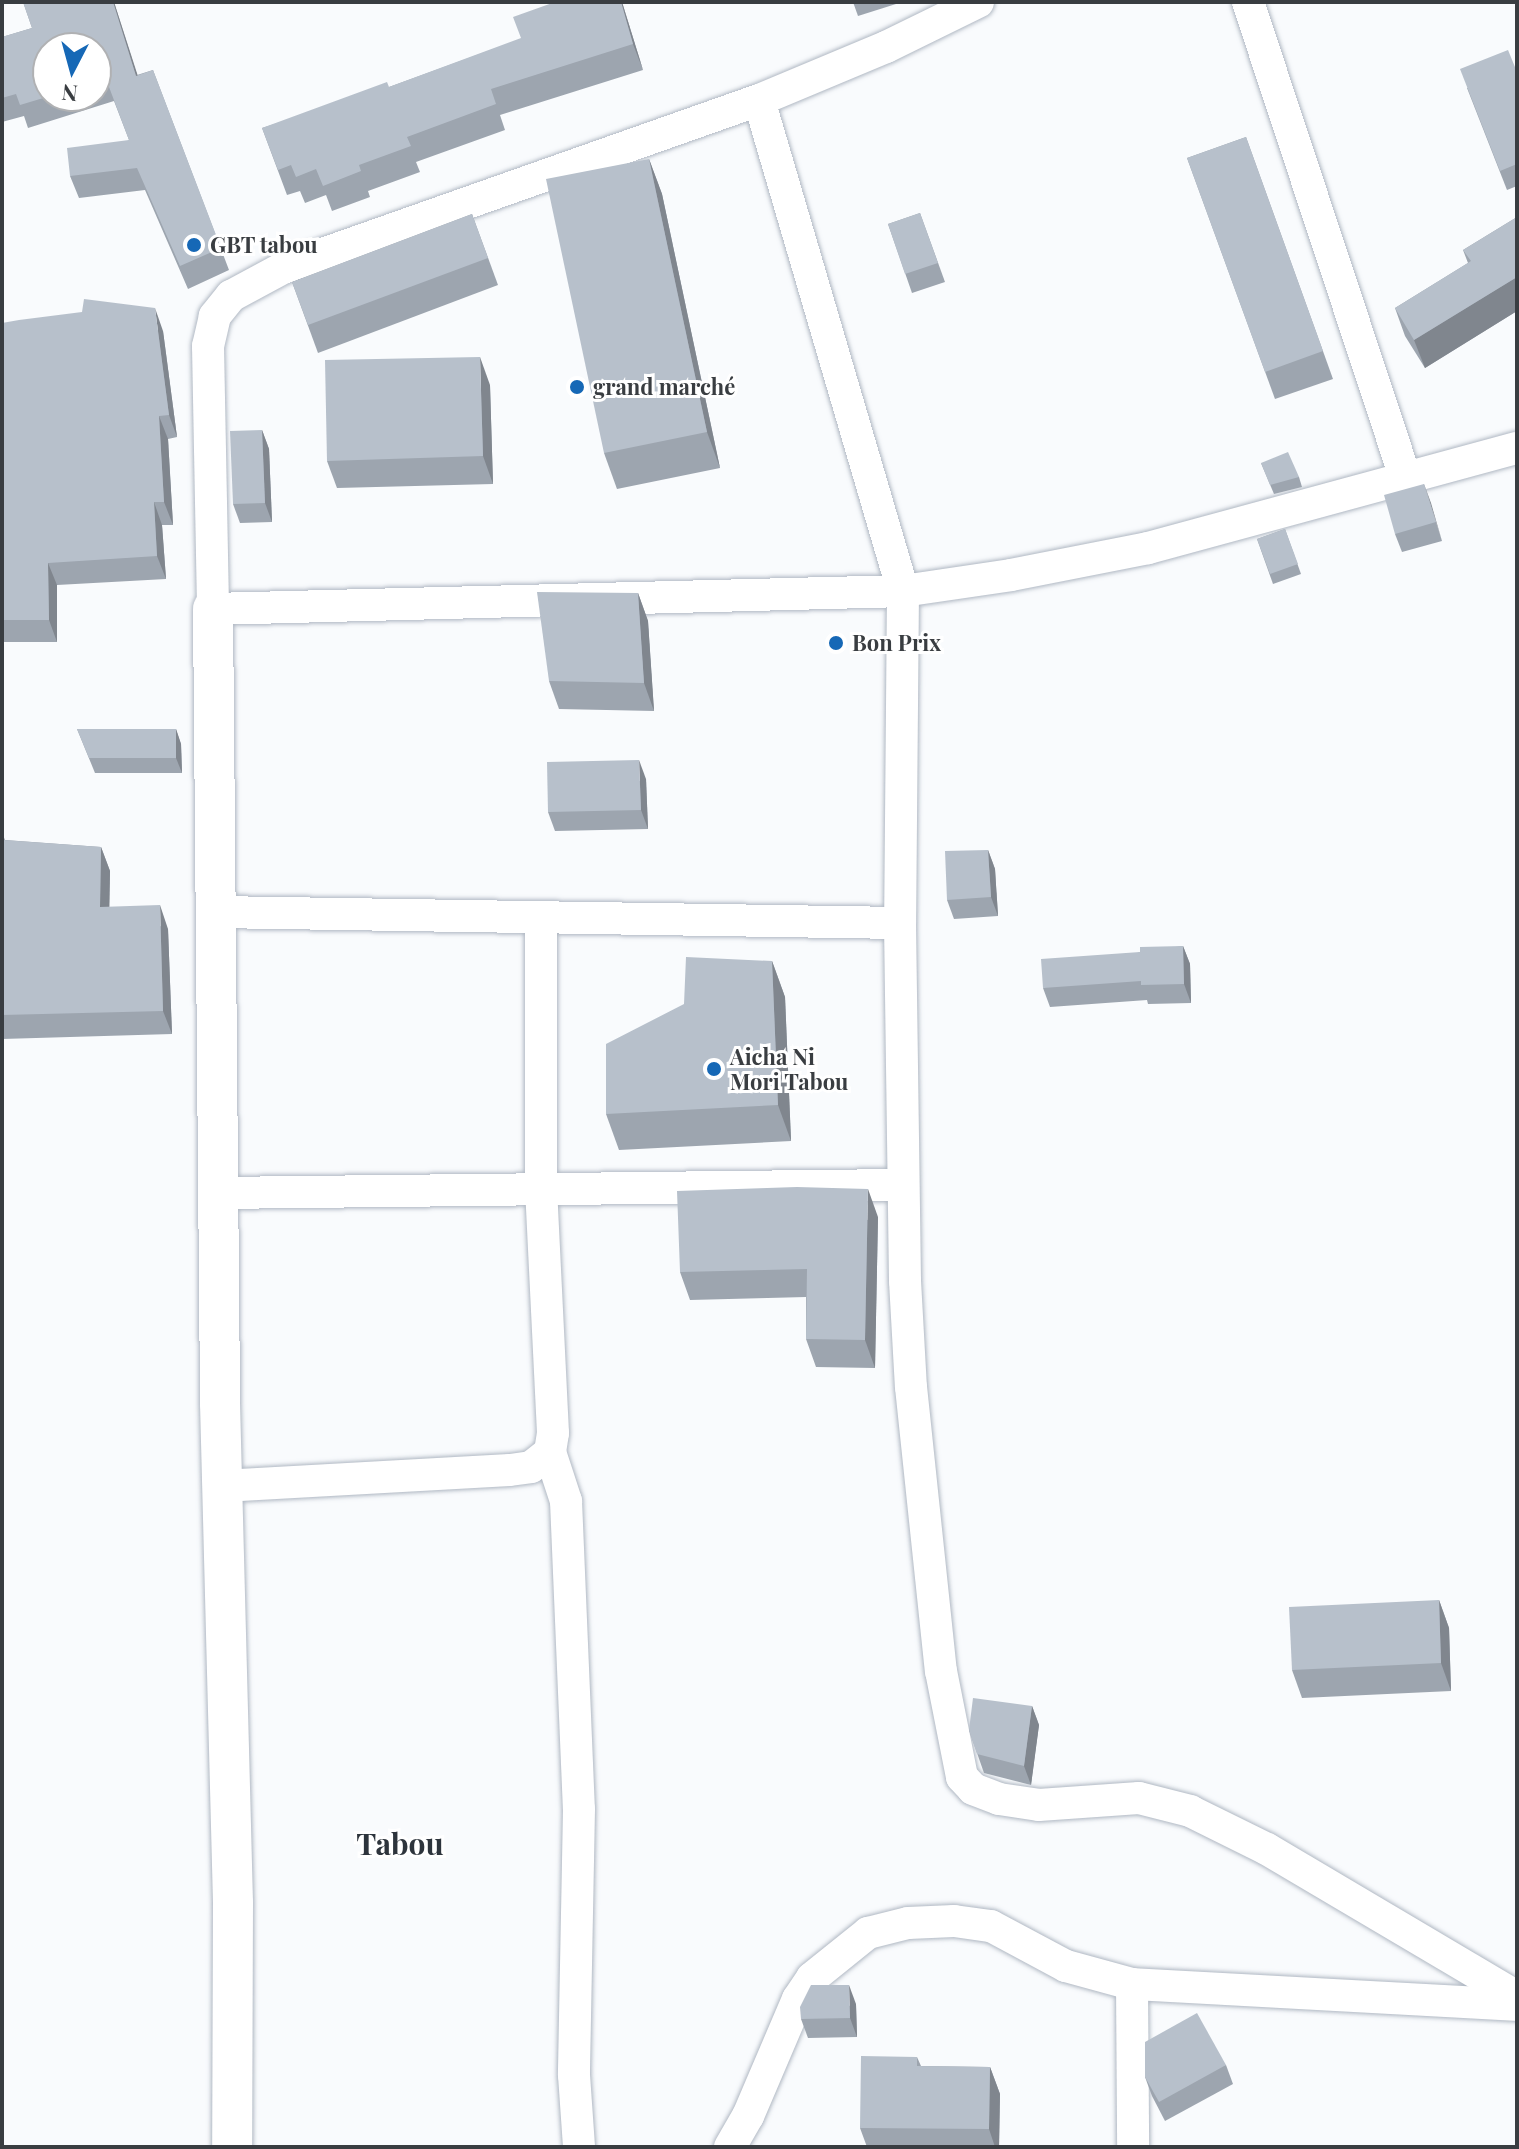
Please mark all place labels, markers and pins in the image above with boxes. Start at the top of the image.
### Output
place label: GBT tabou [210,232,318,258]
marker: GBT tabou [185,236,203,254]
place label: grand marché [593,374,735,400]
marker: grand marché [568,378,586,396]
place label: Bon Prix [852,630,941,656]
marker: Bon Prix [827,634,845,652]
place label: Aicha Ni Mori Tabou [730,1043,849,1094]
marker: Aicha Ni Mori Tabou [705,1060,723,1078]

